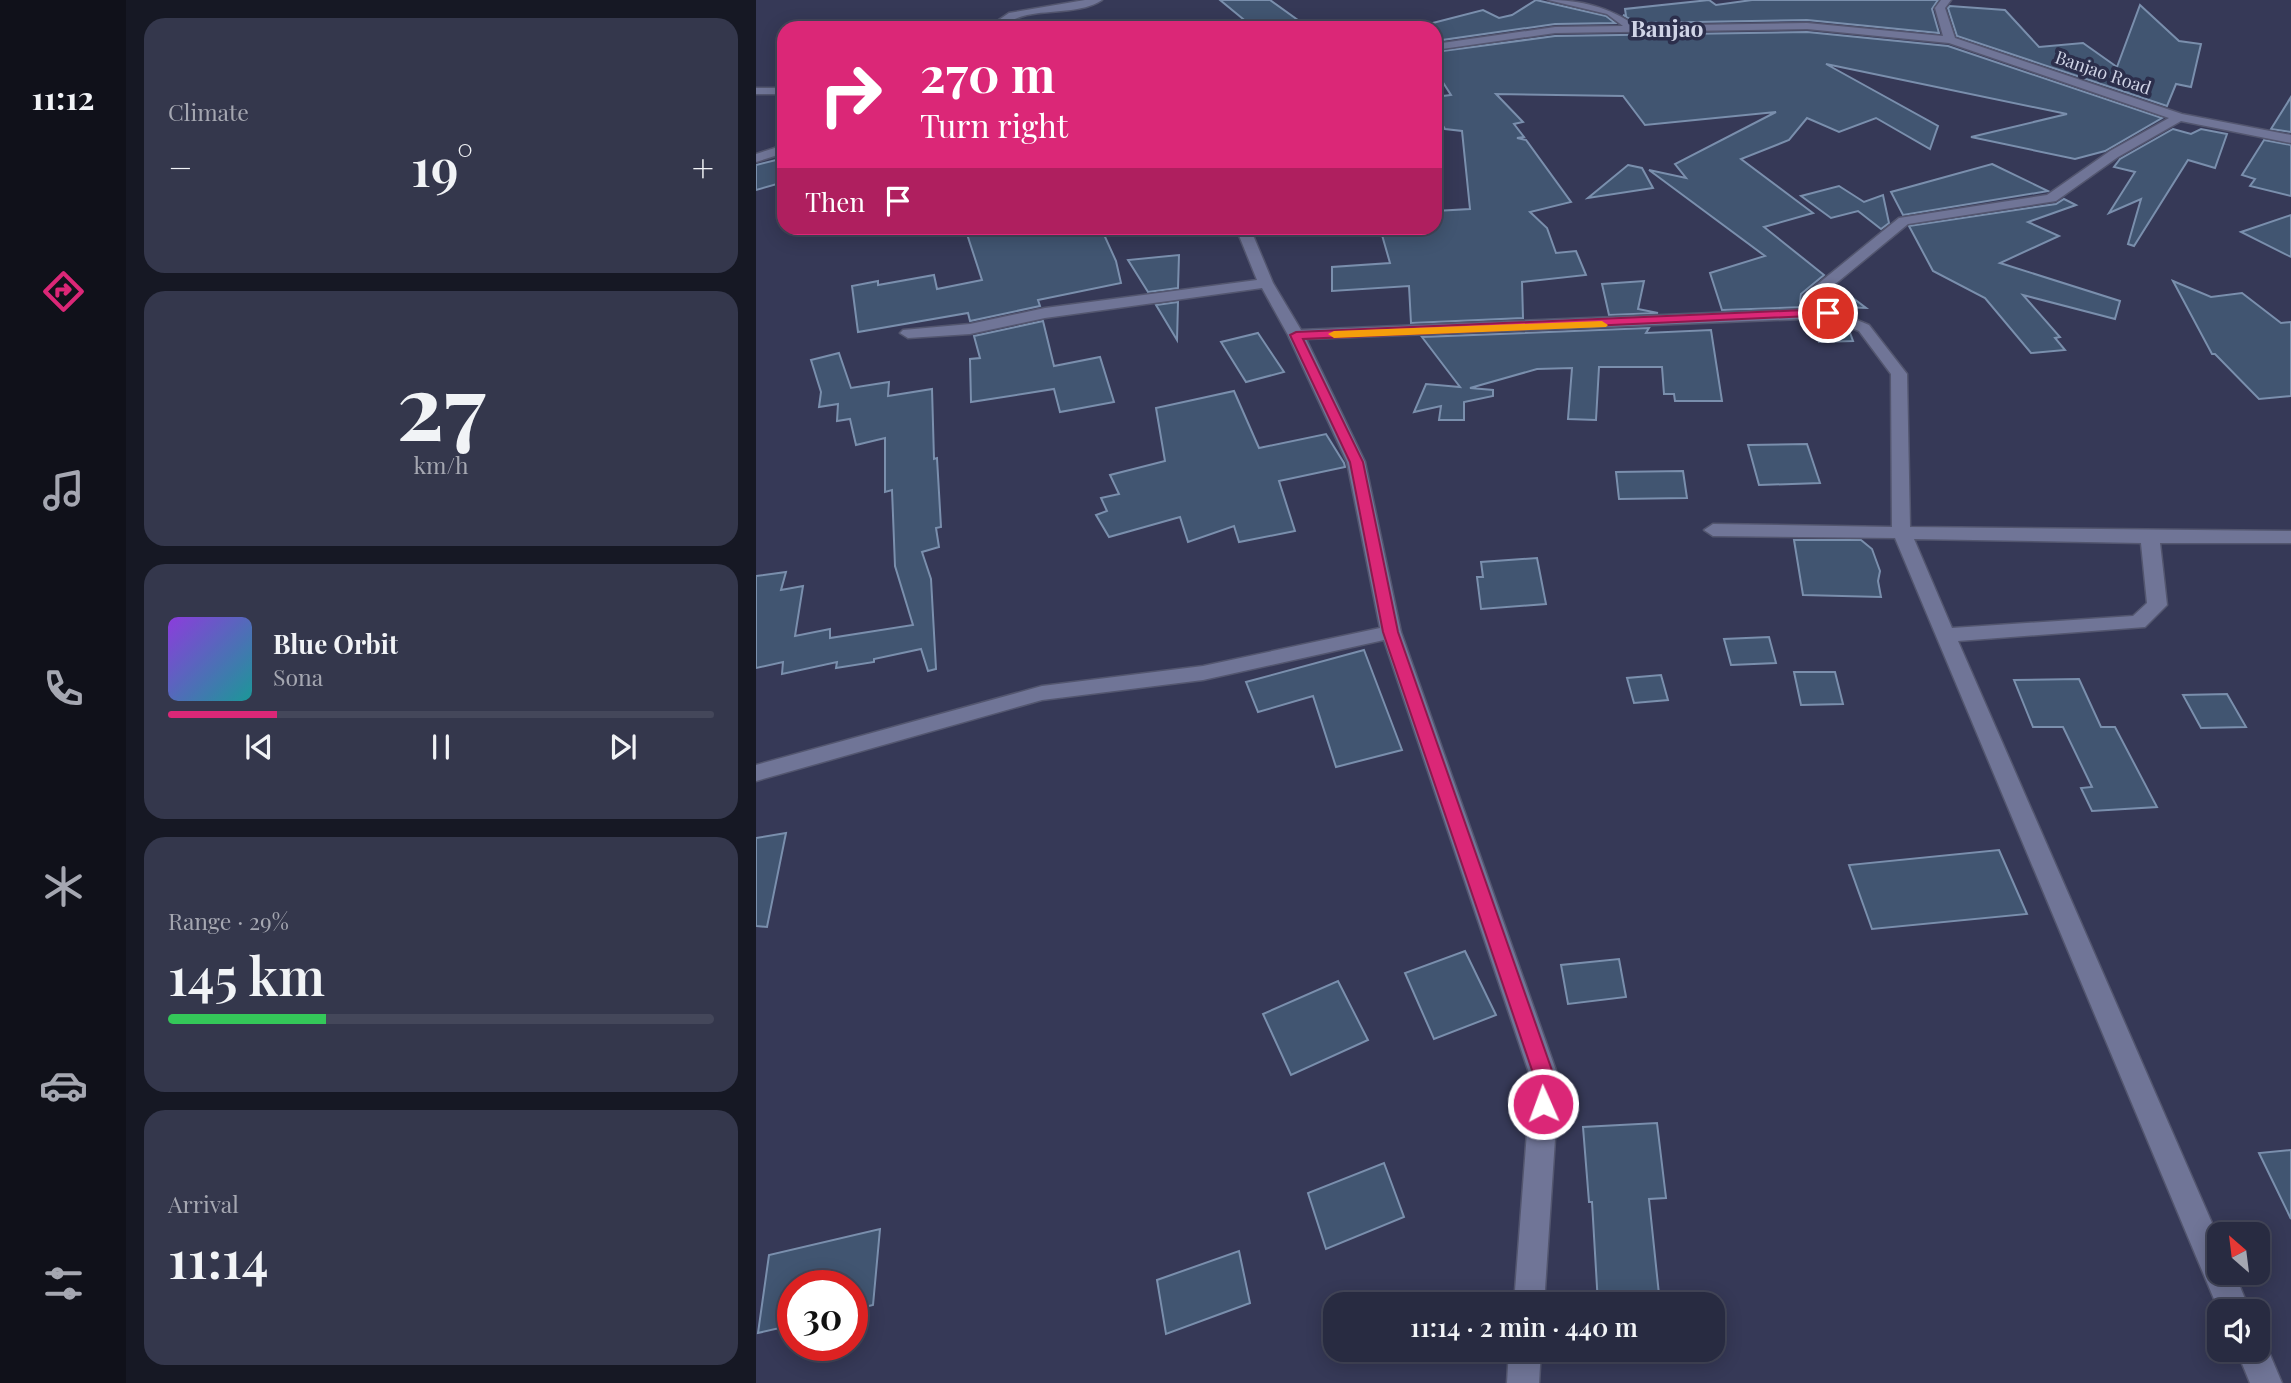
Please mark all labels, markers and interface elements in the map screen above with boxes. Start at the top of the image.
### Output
district label: Banjao [1630,12,1704,43]
text: 270 m [920,40,1055,105]
street label: Banjao Road [2052,44,2155,100]
icon: right [805,49,896,140]
text: 11:12 [32,75,94,118]
text: Climate [168,96,249,127]
text: Turn right [920,103,1068,146]
text: 19° [411,131,473,200]
text: − [168,141,193,192]
text: + [692,141,714,192]
icon: arrive [879,182,917,220]
text: Then [805,184,865,219]
icon: directions [39,267,88,316]
pin [1798,283,1858,343]
icon: arrive [1809,294,1847,332]
text: 27 [397,343,486,464]
text: km/h [413,449,469,480]
icon: music [39,466,88,515]
text: Blue Orbit [273,626,398,661]
text: Sona [273,661,323,692]
icon: phone [39,664,88,713]
icon: previous [240,728,278,766]
icon: pause [422,728,460,766]
icon: next [604,728,642,766]
icon: climate [39,862,88,911]
text: Range · 29% [168,905,289,936]
text: 145 km [168,940,325,1009]
icon: car [39,1061,88,1110]
position arrow [1506,1067,1580,1141]
text: Arrival [168,1188,239,1219]
north arrow [2207,1222,2270,1284]
map controls [2207,1222,2270,1362]
text: 11:14 [168,1223,269,1292]
icon: filters [39,1259,88,1308]
speed limit sign: 30 [777,1270,868,1361]
button: sound [2207,1299,2270,1362]
text: 11:14 · 2 min · 440 m [1410,1309,1638,1344]

